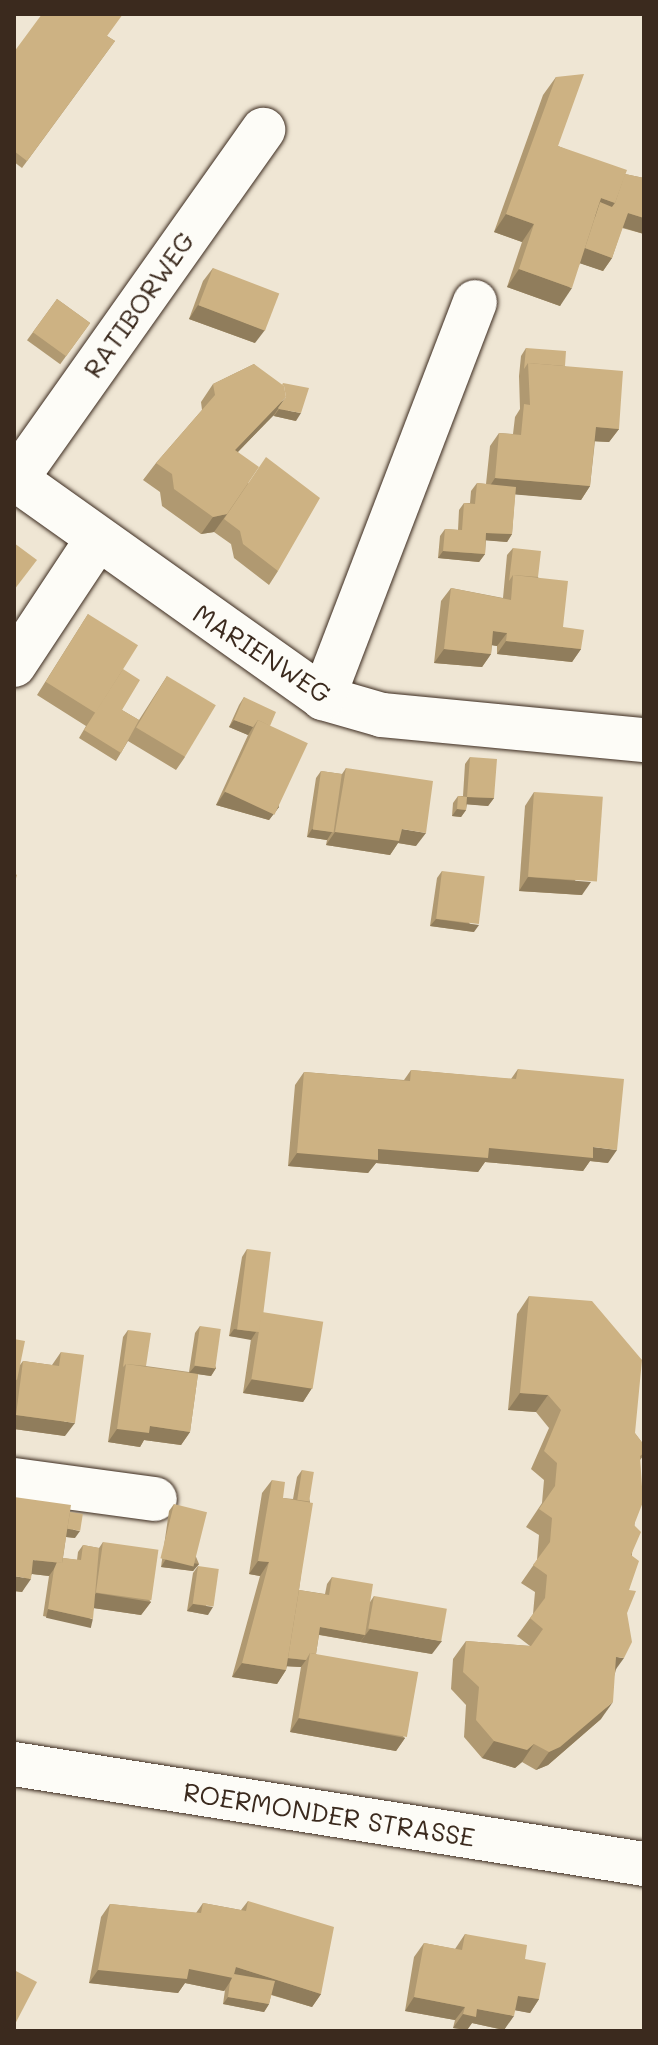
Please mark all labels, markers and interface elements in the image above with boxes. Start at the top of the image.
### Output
street label: RATIBORWEG [77,226,201,384]
street label: MARIENWEG [187,598,337,710]
street label: ROERMONDER STRASSE [181,1777,477,1853]

